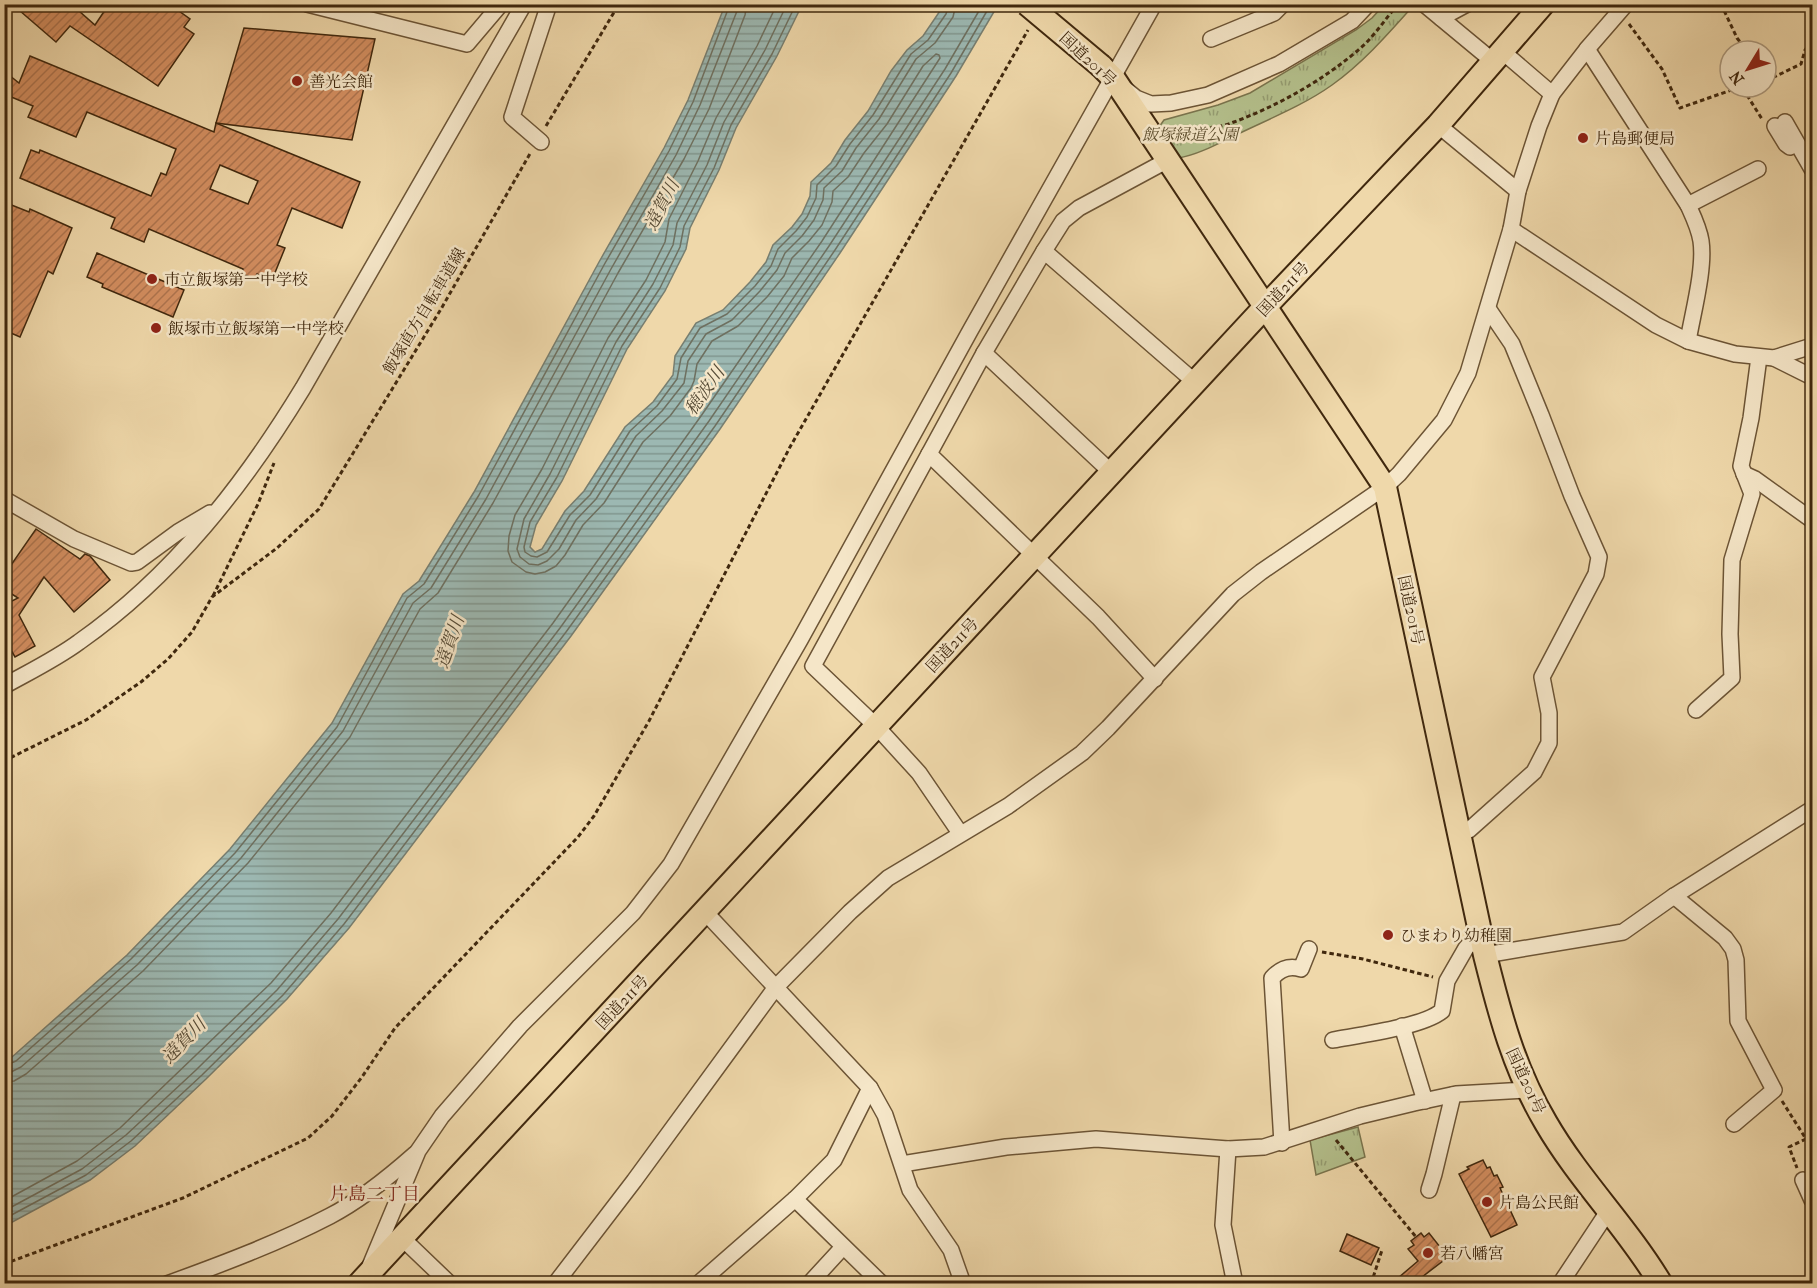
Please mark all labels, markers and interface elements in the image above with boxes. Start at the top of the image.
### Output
street label: 国道201号 [1056,28,1120,90]
north arrow [1718,39,1778,99]
text: N [1725,67,1748,89]
place label: 善光会館 [309,72,373,91]
marker: 善光会館 [290,74,304,88]
park label: 飯塚緑道公園 [1142,125,1241,144]
place label: 片島郵便局 [1595,129,1675,148]
marker: 片島郵便局 [1576,131,1590,145]
water label: 遠賀川 [640,174,685,234]
street label: 飯塚直方自転車道線 [379,244,469,378]
street label: 国道211号 [1253,258,1313,320]
place label: 市立飯塚第一中学校 [164,270,308,289]
marker: 市立飯塚第一中学校 [145,272,159,286]
place label: 飯塚市立飯塚第一中学校 [168,319,344,338]
marker: 飯塚市立飯塚第一中学校 [149,321,163,335]
water label: 穂波川 [681,361,730,419]
street label: 国道201号 [1394,573,1428,647]
water label: 遠賀川 [431,611,469,671]
street label: 国道211号 [922,614,982,676]
place label: ひまわり幼稚園 [1400,926,1512,945]
marker: ひまわり幼稚園 [1381,928,1395,942]
street label: 国道211号 [592,971,652,1033]
water label: 遠賀川 [158,1013,212,1068]
street label: 国道201号 [1502,1045,1550,1117]
district label: 片島二丁目 [330,1184,420,1205]
place label: 片島公民館 [1499,1193,1579,1212]
marker: 片島公民館 [1480,1195,1494,1209]
place label: 若八幡宮 [1440,1244,1504,1263]
marker: 若八幡宮 [1421,1246,1435,1260]

